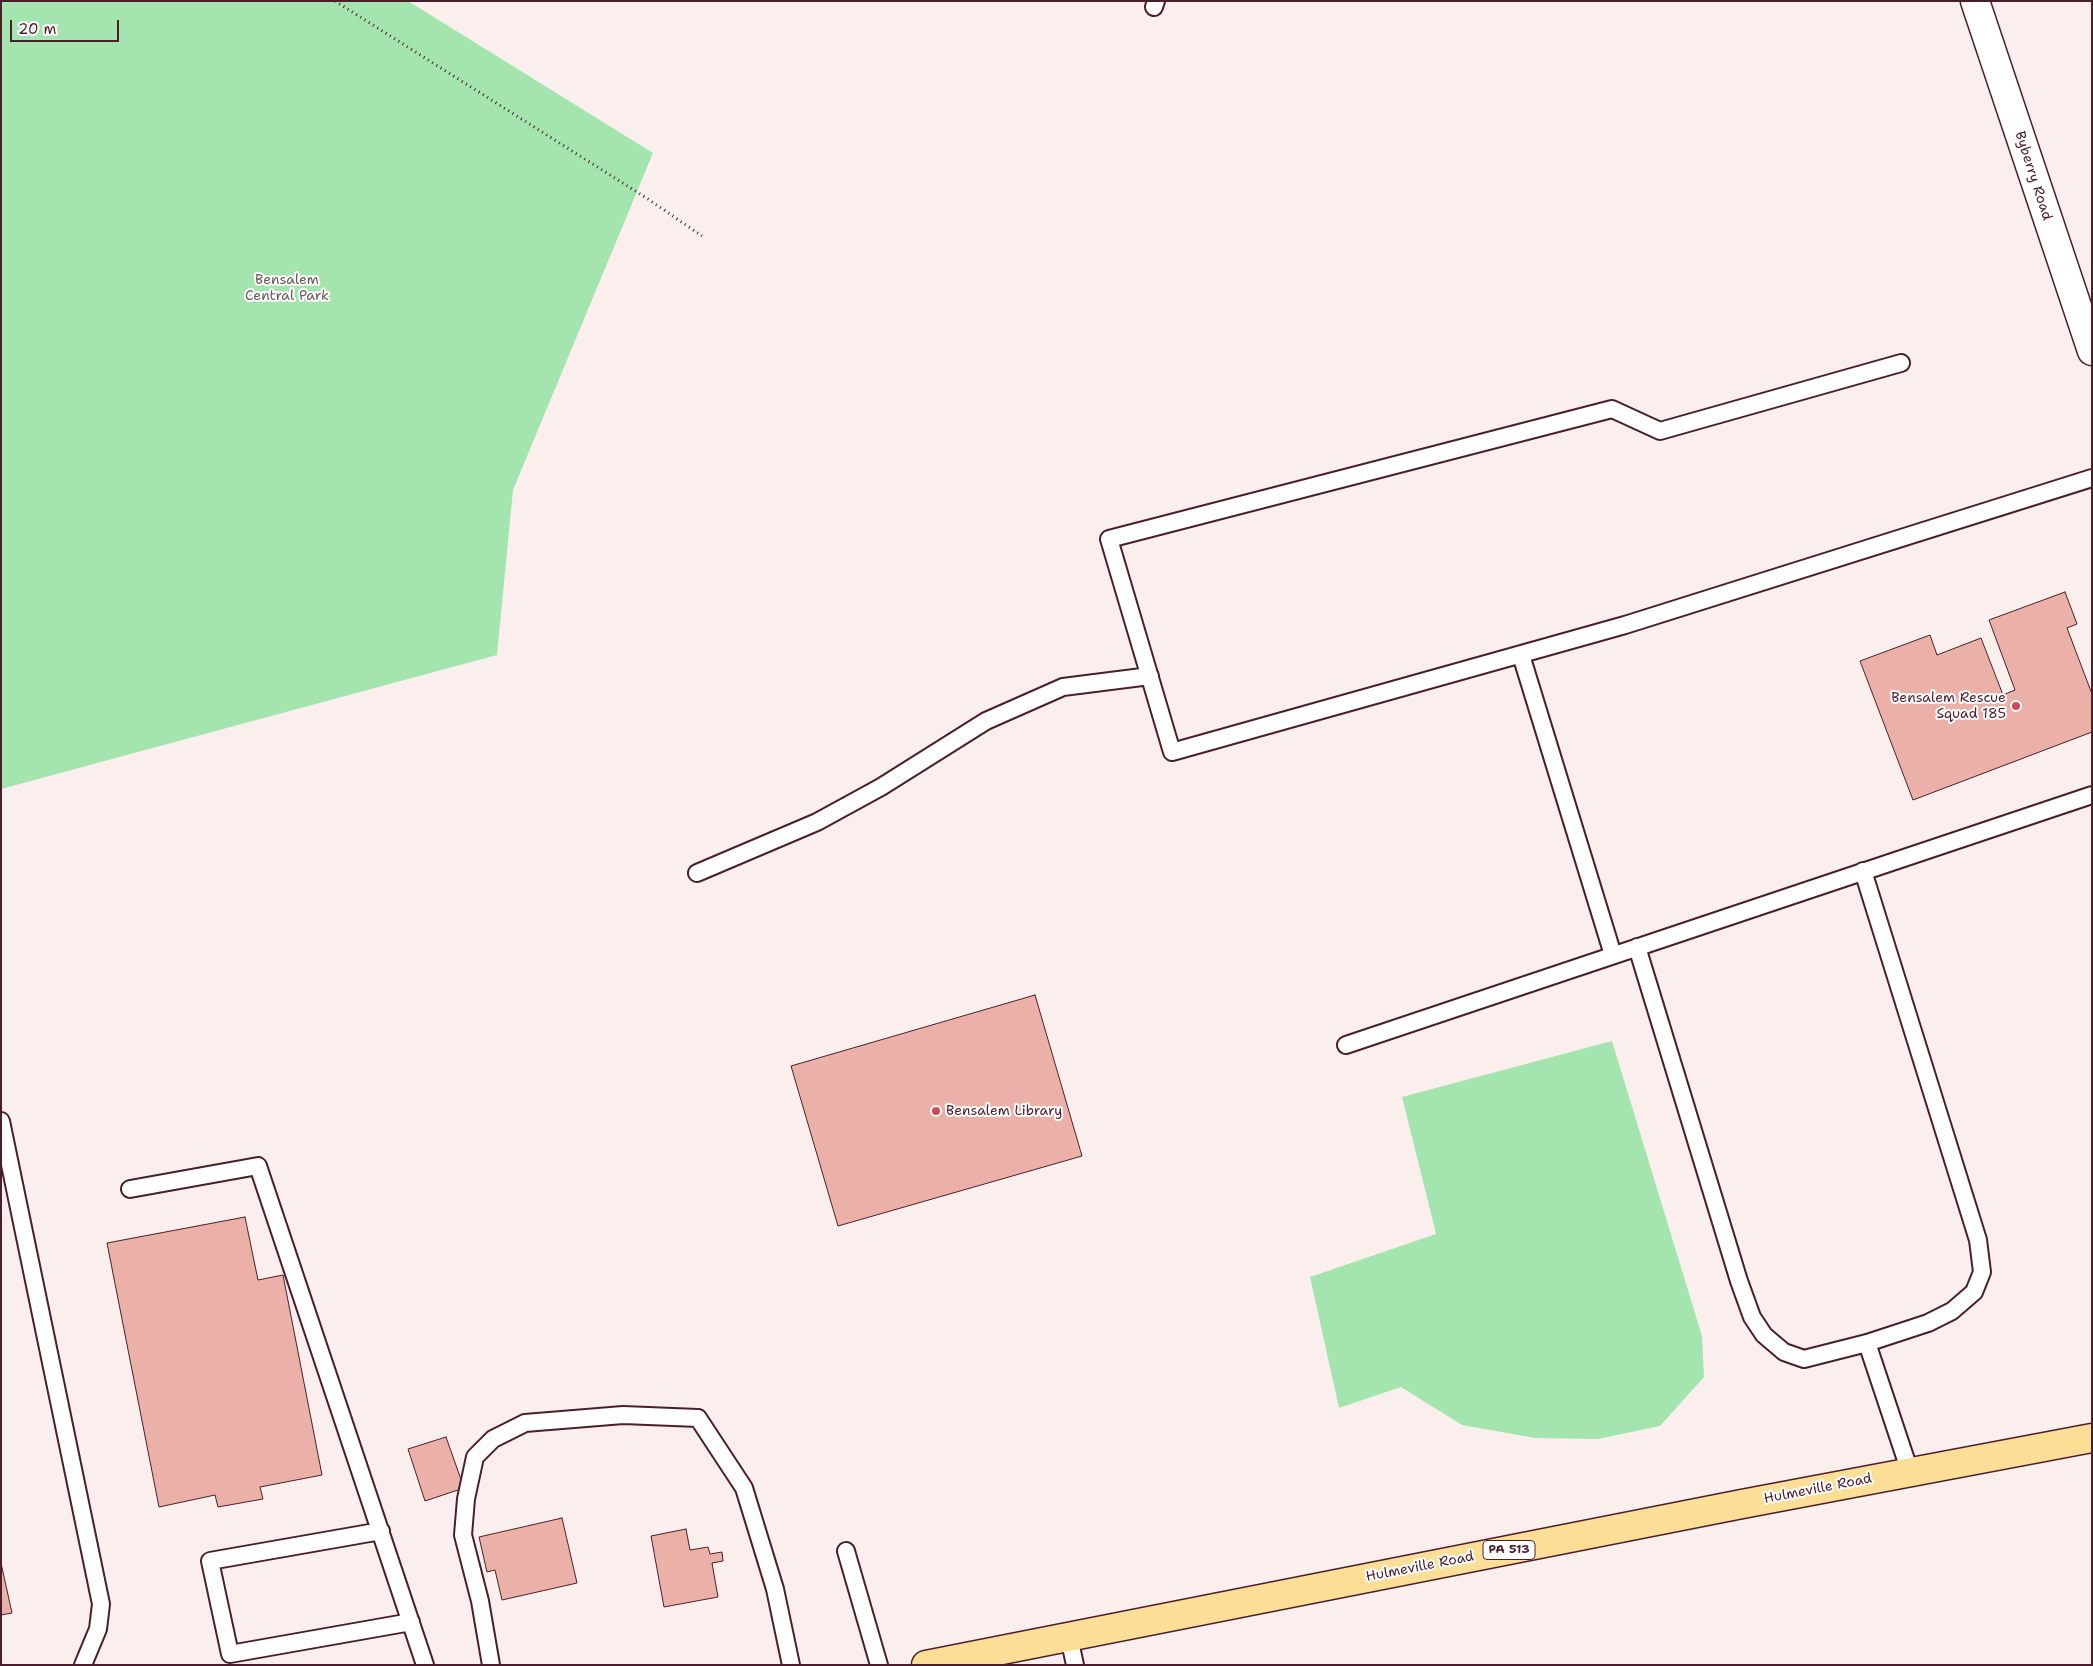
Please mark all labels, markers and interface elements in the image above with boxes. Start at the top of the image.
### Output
scale bar [12,10,121,42]
text: 20 m [18,19,57,39]
street label: Byberry Road [2011,129,2055,223]
park label: Bensalem Central Park [245,272,329,304]
place label: Bensalem Rescue Squad 185 [1891,690,2006,722]
marker: Bensalem Rescue Squad 185 [2010,700,2022,712]
place label: Bensalem Library [946,1103,1062,1119]
marker: Bensalem Library [930,1105,942,1117]
street label: Hulmeville Road [1763,1470,1873,1508]
road number: PA 513 [1483,1540,1535,1560]
street label: Hulmeville Road [1365,1548,1475,1586]

